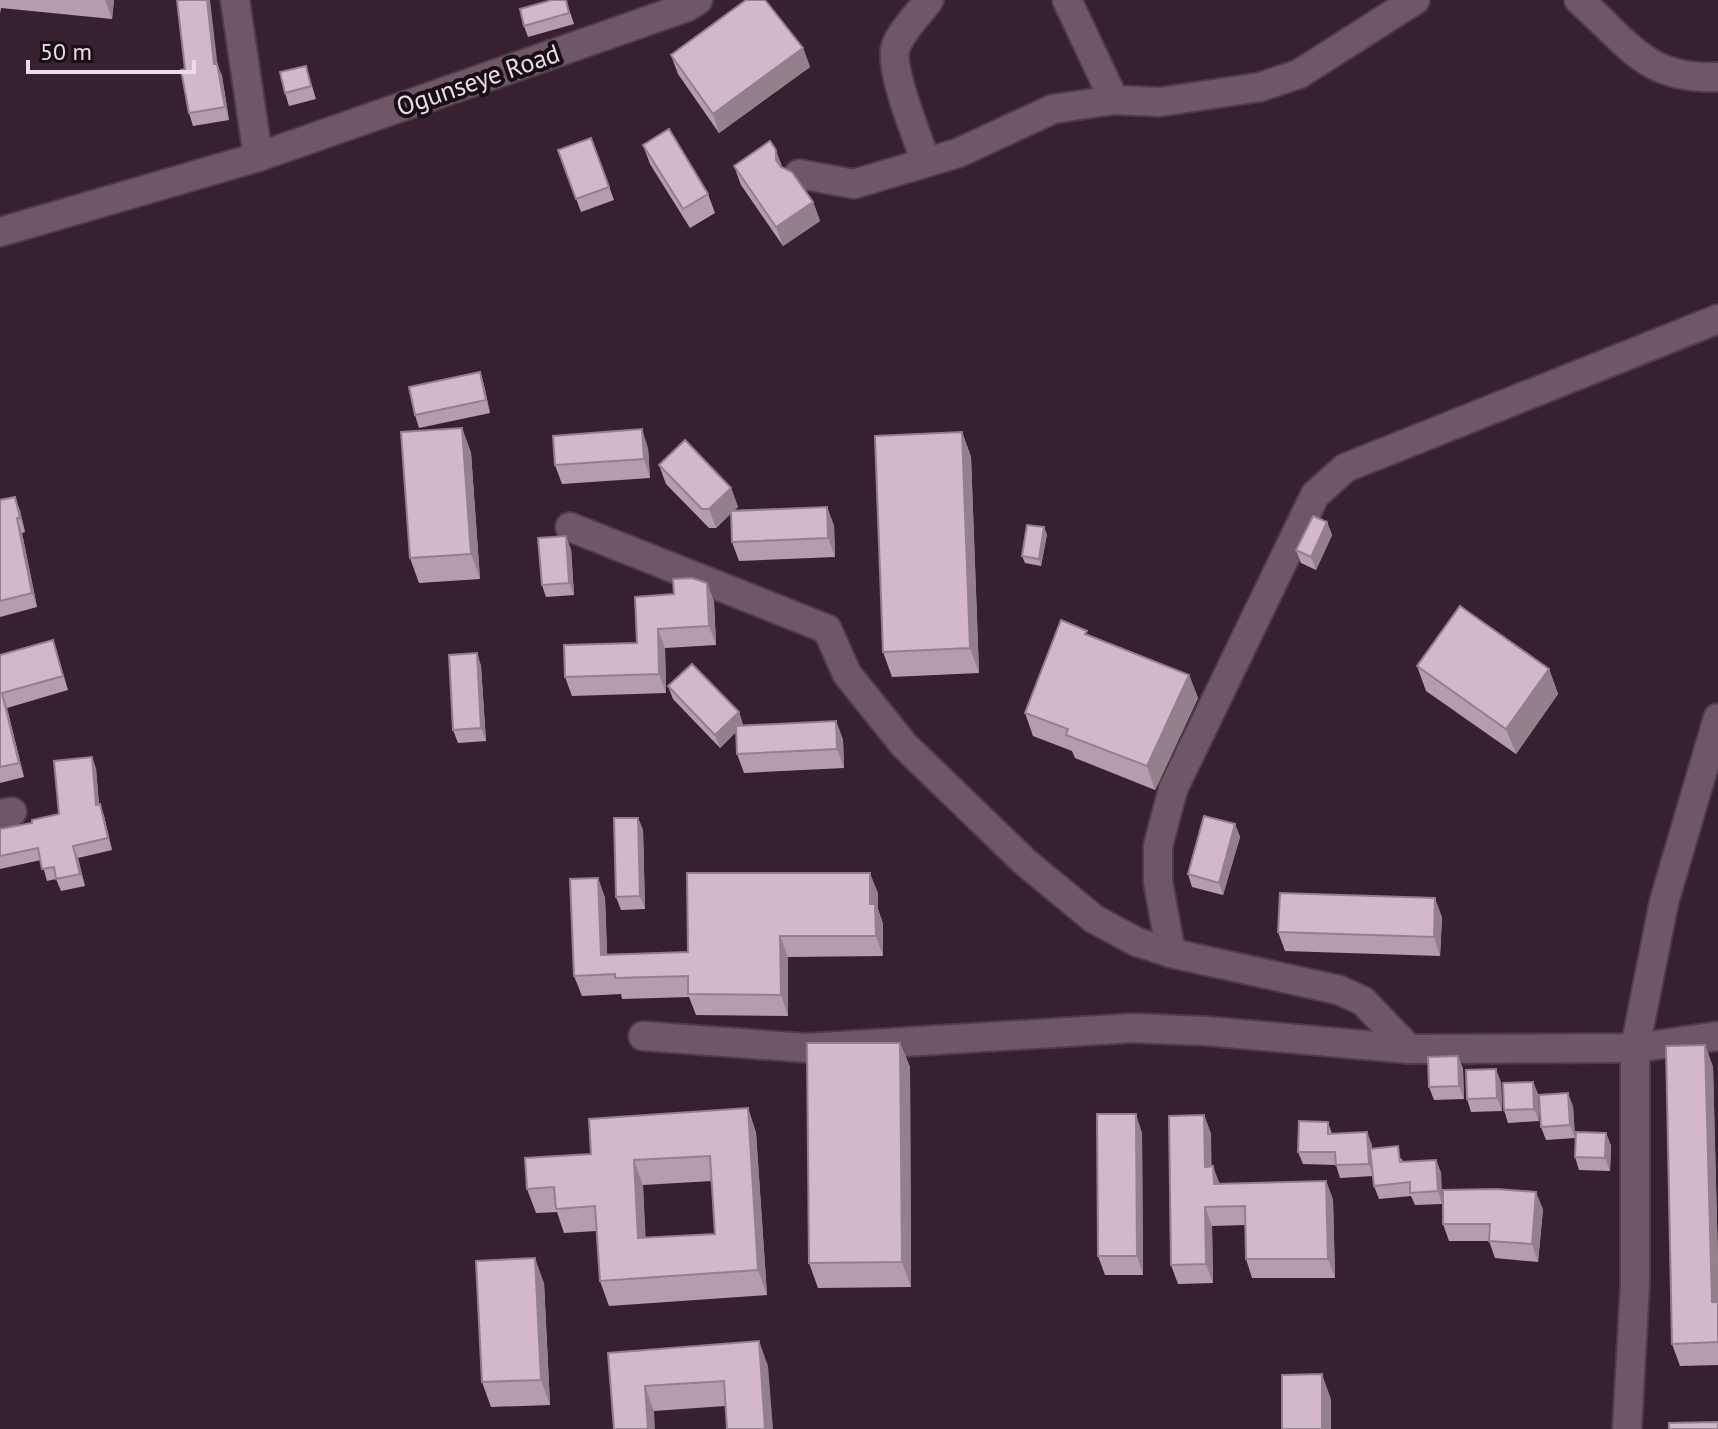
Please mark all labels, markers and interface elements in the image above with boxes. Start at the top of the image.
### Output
scale bar [28,24,194,74]
text: 50 m [40,36,92,67]
street label: Ogunseye Road [392,36,564,123]

